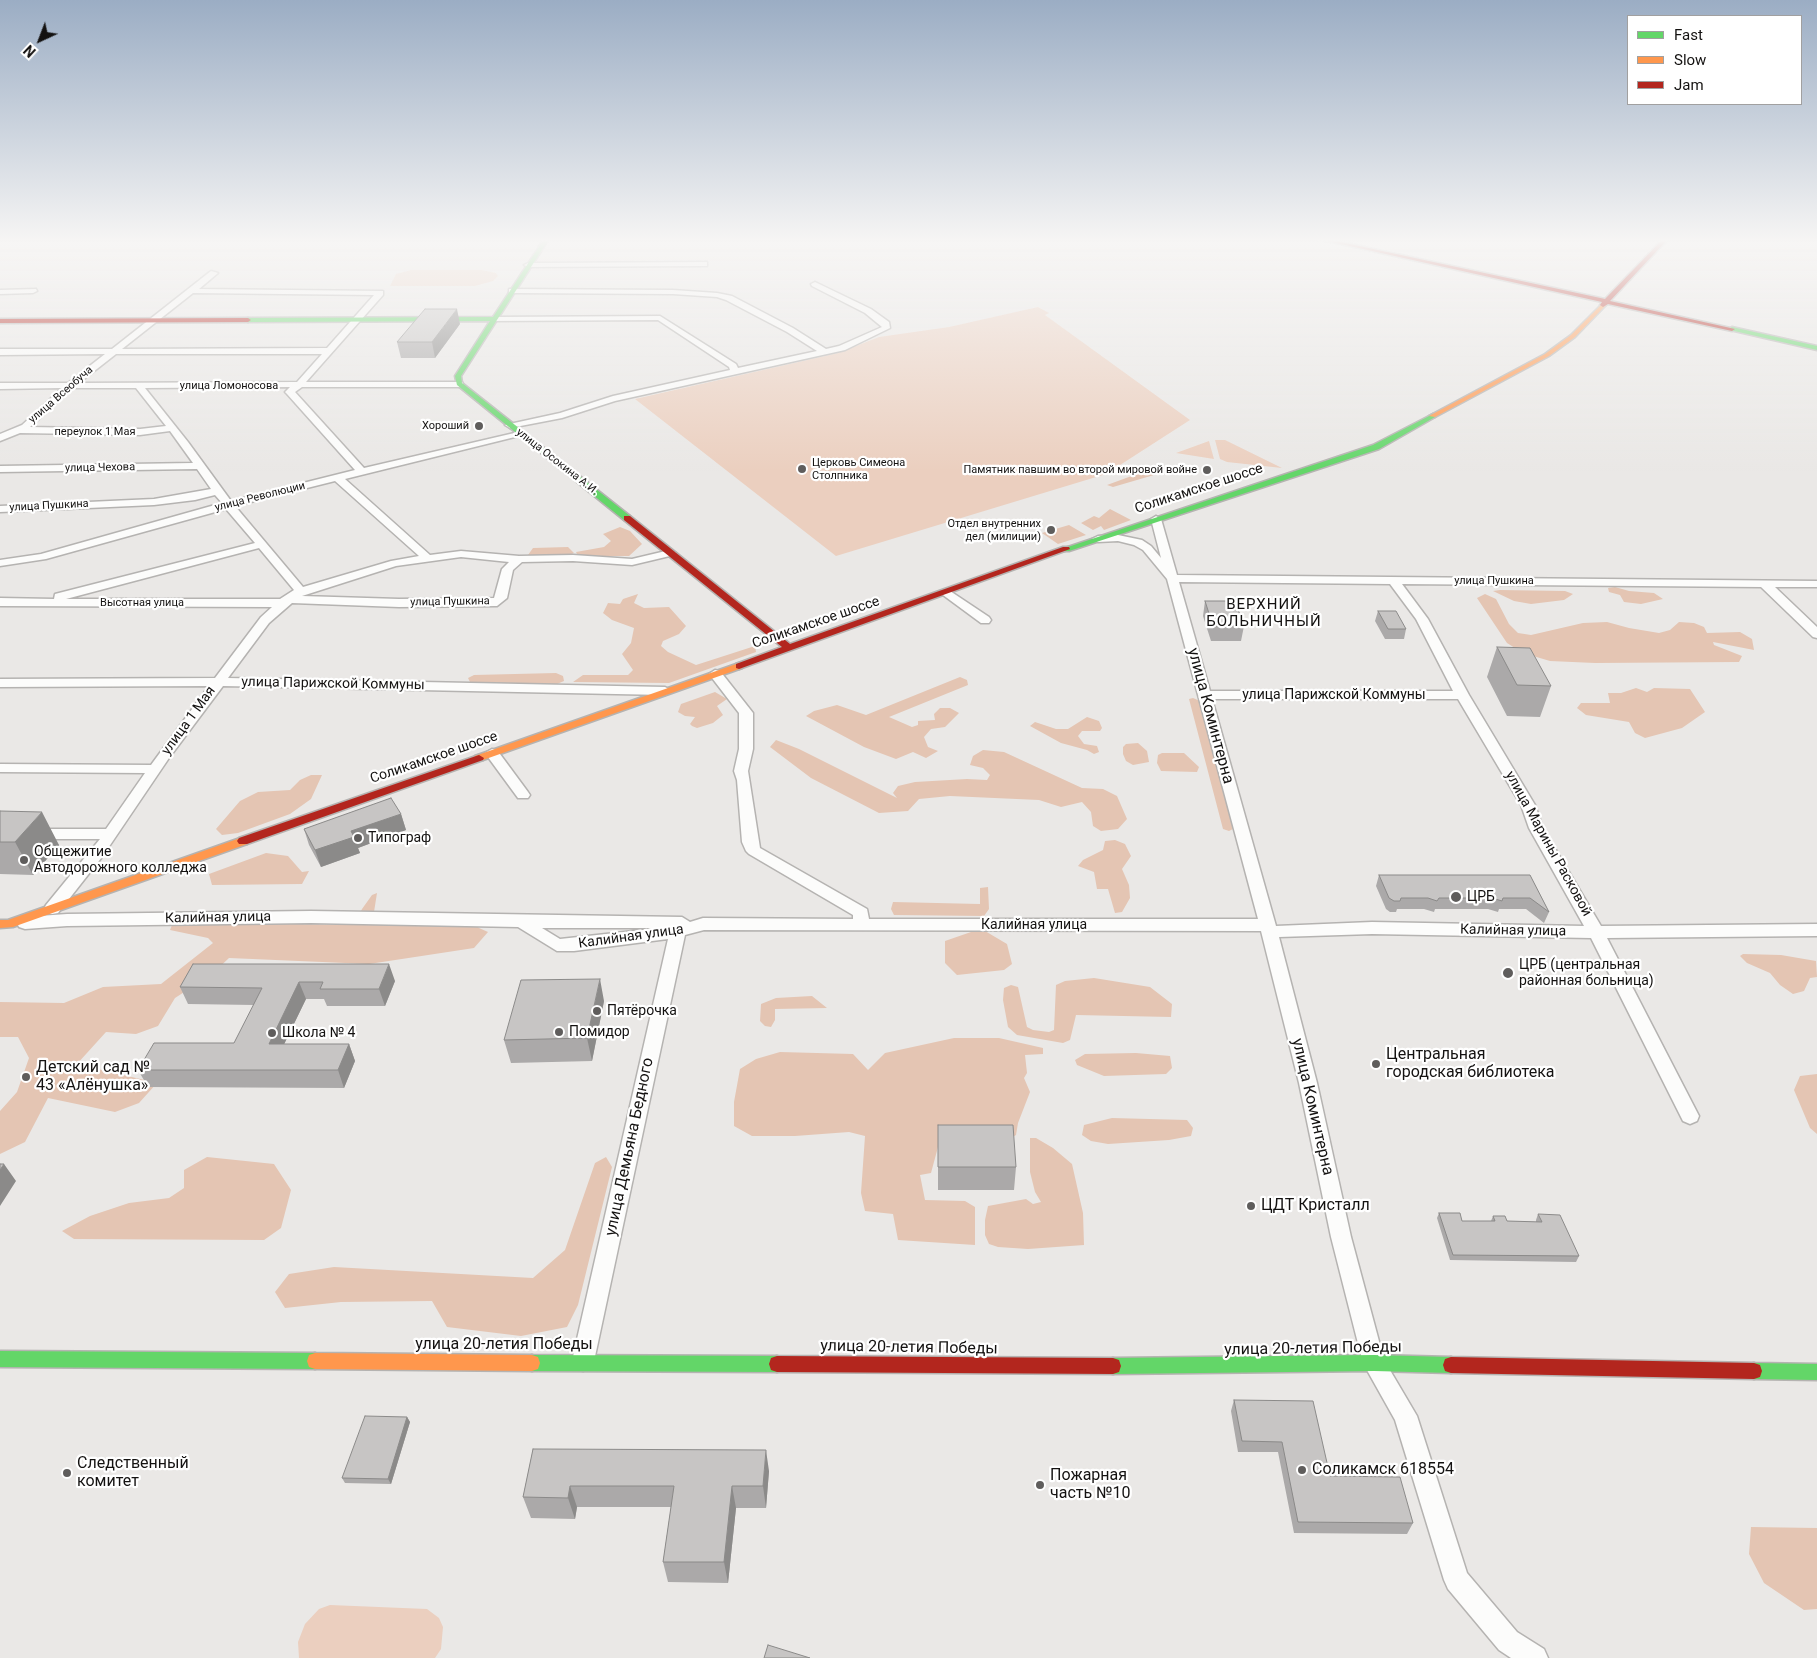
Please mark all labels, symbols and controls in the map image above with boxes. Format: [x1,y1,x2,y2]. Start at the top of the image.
north arrow [15,15,65,65]
legend [1627,15,1802,105]
text: Fast [1674,26,1703,44]
text: N [21,42,39,60]
text: Slow [1674,51,1706,69]
text: Jam [1674,76,1704,94]
street label: улица Всеобуча [26,363,96,427]
street label: улица Ломоносова [180,379,278,393]
place label: Хороший [422,419,469,433]
marker: Хороший [473,420,485,432]
street label: переулок 1 Мая [55,425,135,439]
street label: улица Осокина А.И. [513,426,601,498]
place label: Церковь Симеона Столпника [812,456,905,482]
street label: Соликамское шоссе [1133,460,1265,518]
street label: улица Чехова [65,461,135,475]
marker: Церковь Симеона Столпника [796,463,808,475]
place label: Памятник павшим во второй мировой войне [963,463,1197,477]
marker: Памятник павшим во второй мировой войне [1201,464,1213,476]
street label: улица Революции [213,479,307,515]
street label: улица Пушкина [9,497,89,515]
place label: Отдел внутренних дел (милиции) [947,517,1041,543]
marker: Отдел внутренних дел (милиции) [1045,524,1057,536]
street label: улица Пушкина [1454,574,1534,588]
street label: Соликамское шоссе [750,593,882,653]
street label: улица Пушкина [410,595,490,609]
street label: Высотная улица [100,596,184,610]
district label: ВЕРХНИЙ БОЛЬНИЧНЫЙ [1205,596,1323,631]
street label: улица Коминтерна [1183,646,1237,786]
street label: улица Парижской Коммуны [241,674,425,694]
street label: улица 1 Мая [158,683,220,759]
street label: улица Парижской Коммуны [1242,687,1426,703]
street label: Соликамское шоссе [368,728,500,788]
street label: улица Марины Расковой [1501,769,1595,919]
place label: Типограф [368,830,431,846]
marker: Типограф [352,832,364,844]
place label: Общежитие Автодорожного колледжа [34,844,207,876]
marker: Общежитие Автодорожного колледжа [18,854,30,866]
place label: ЦРБ [1467,889,1495,905]
marker: ЦРБ [1449,890,1463,904]
street label: Калийная улица [165,909,271,927]
street label: Калийная улица [981,917,1087,933]
street label: Калийная улица [577,921,685,953]
street label: Калийная улица [1460,922,1566,940]
place label: ЦРБ (центральная районная больница) [1519,957,1654,990]
marker: ЦРБ (центральная районная больница) [1501,966,1515,980]
place label: Пятёрочка [607,1003,677,1019]
marker: Пятёрочка [591,1005,603,1017]
place label: Помидор [569,1024,630,1040]
place label: Школа № 4 [282,1025,355,1041]
marker: Помидор [553,1026,565,1038]
marker: Школа № 4 [266,1027,278,1039]
street label: улица Коминтерна [1287,1037,1337,1177]
place label: Центральная городская библиотека [1386,1045,1555,1083]
street label: улица Демьяна Бедного [602,1056,658,1238]
place label: Детский сад № 43 «Алёнушка» [36,1058,150,1096]
marker: Центральная городская библиотека [1370,1058,1382,1070]
marker: Детский сад № 43 «Алёнушка» [20,1071,32,1083]
place label: ЦДТ Кристалл [1261,1196,1370,1216]
marker: ЦДТ Кристалл [1245,1200,1257,1212]
street label: улица 20-летия Победы [415,1335,593,1355]
street label: улица 20-летия Победы [820,1337,998,1359]
street label: улица 20-летия Победы [1224,1338,1402,1360]
place label: Следственный комитет [77,1454,189,1492]
place label: Соликамск 618554 [1312,1460,1454,1480]
marker: Соликамск 618554 [1296,1464,1308,1476]
place label: Пожарная часть №10 [1050,1466,1131,1504]
marker: Следственный комитет [61,1467,73,1479]
marker: Пожарная часть №10 [1034,1479,1046,1491]

